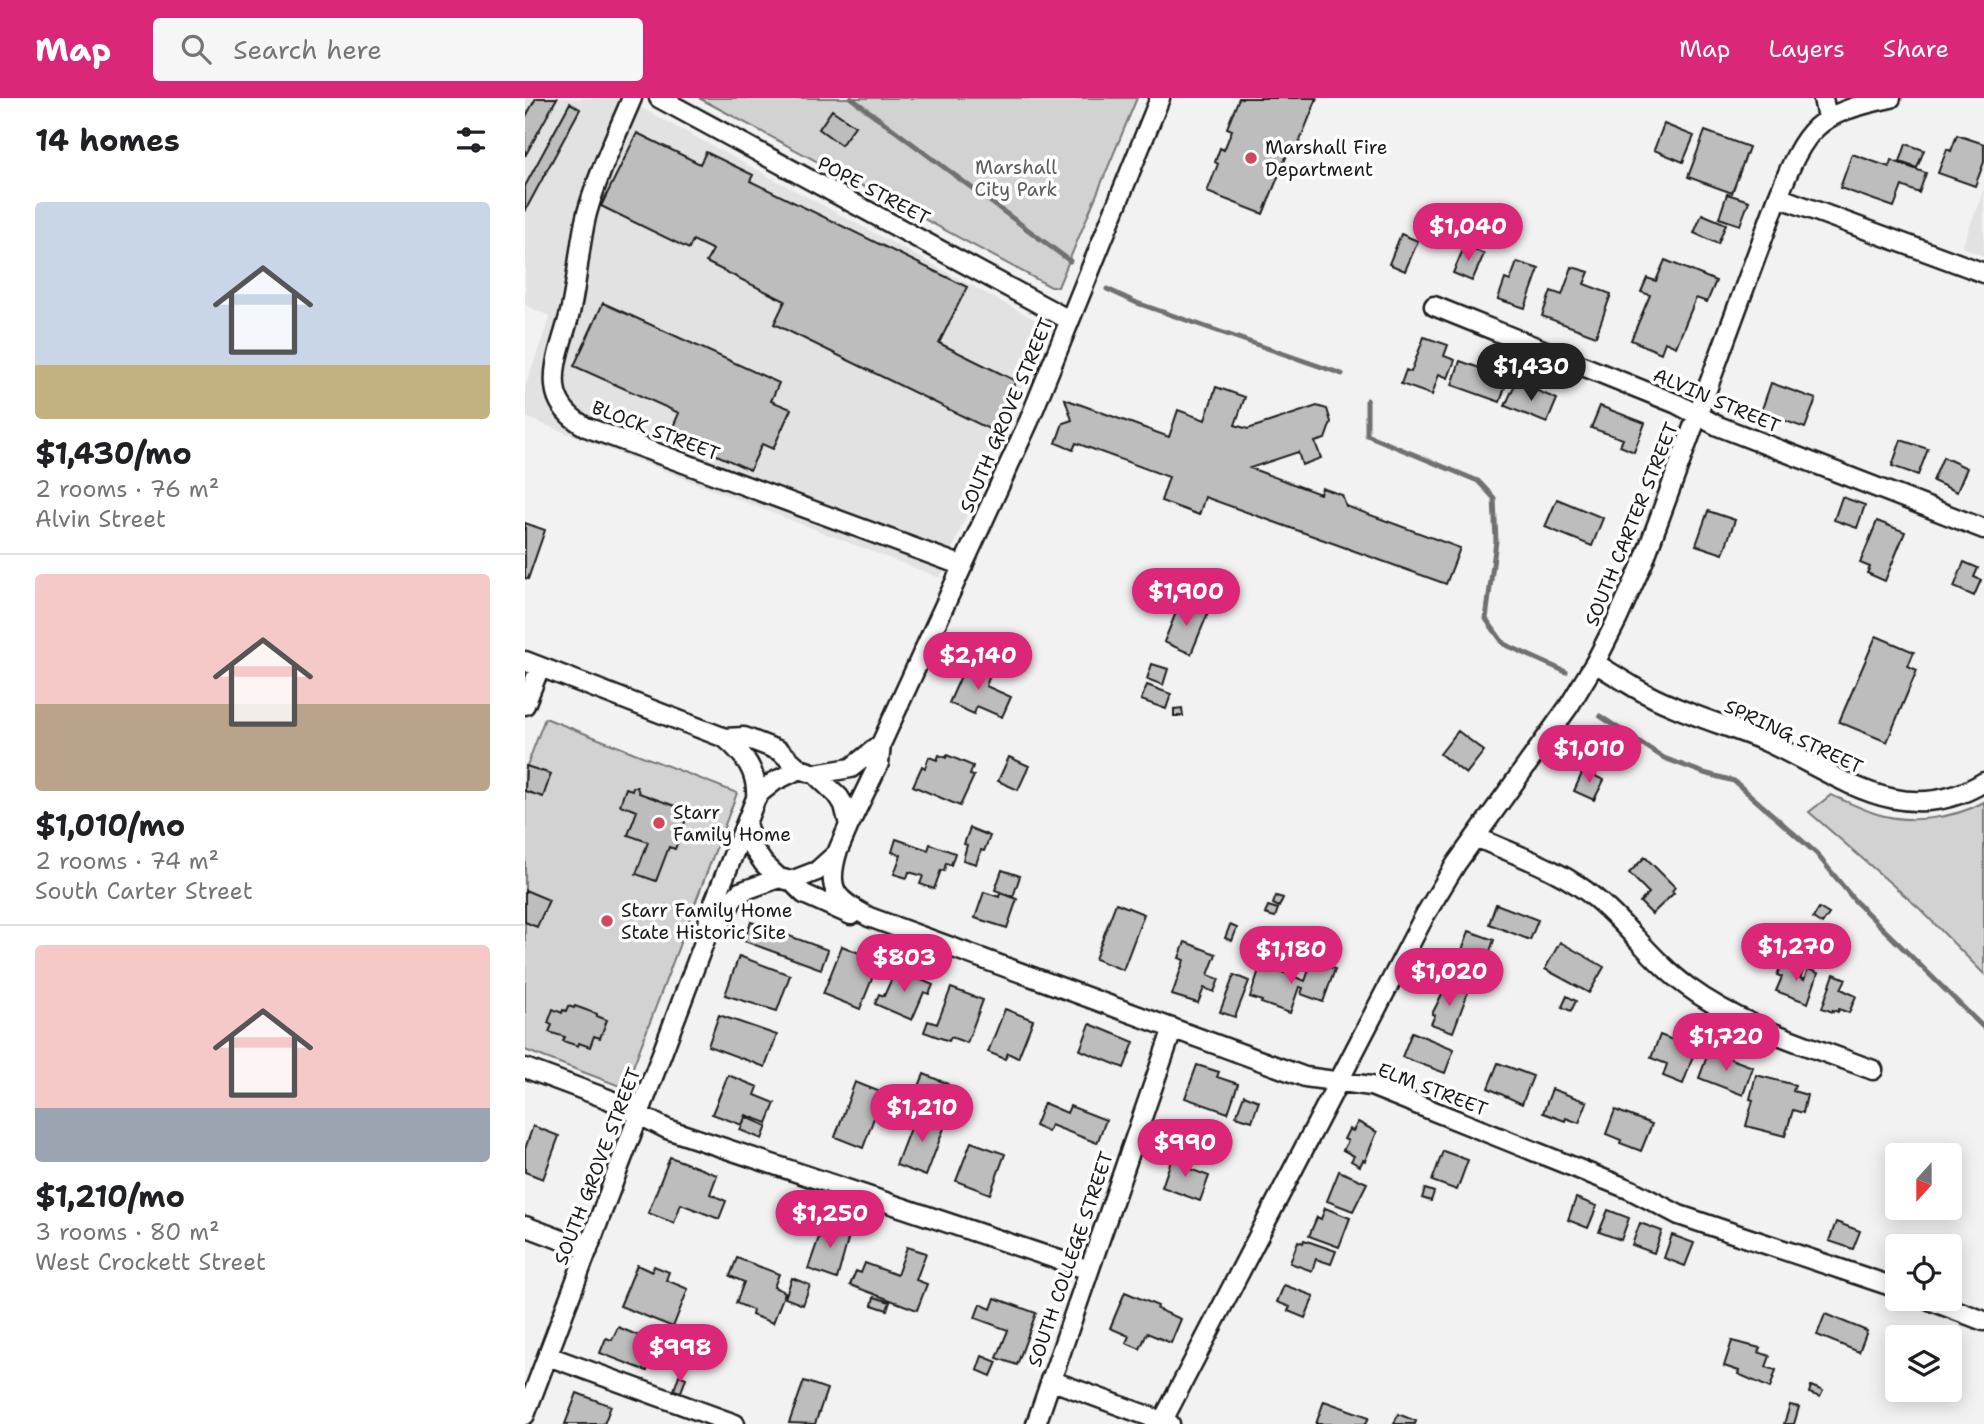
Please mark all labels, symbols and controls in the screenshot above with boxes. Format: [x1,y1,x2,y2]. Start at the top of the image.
search box [153,18,643,81]
text: Map [35,27,111,72]
icon: search [177,30,215,68]
text: Search here [233,32,382,67]
text: Map [1679,33,1730,65]
text: Layers [1768,33,1845,65]
text: Share [1883,33,1949,65]
text: 14 homes [35,120,180,161]
icon: filters [452,121,490,159]
place label: Marshall Fire Department [1265,135,1387,182]
street label: POPE STREET [813,150,934,231]
marker: Marshall Fire Department [1243,150,1259,166]
park label: Marshall City Park [975,155,1058,202]
pin: $1,040 [1411,204,1525,263]
text: $1,040 [1429,211,1507,241]
icon: home [200,247,326,373]
street label: SOUTH GROVE STREET [954,314,1059,516]
pin: $1,430 [1474,344,1588,403]
text: $1,430 [1493,351,1569,381]
street label: ALVIN STREET [1649,362,1785,439]
street label: BLOCK STREET [588,395,723,466]
street label: SOUTH CARTER STREET [1579,418,1684,630]
text: $1,430/mo [35,433,192,474]
text: 2 rooms · 76 m² [35,474,219,504]
text: Alvin Street [35,504,166,534]
pin: $1,900 [1129,568,1243,628]
text: $1,900 [1148,576,1224,606]
icon: home [200,619,326,745]
pin: $2,140 [921,632,1035,692]
text: $2,140 [939,640,1017,670]
street label: SPRING STREET [1721,693,1867,780]
pin: $1,010 [1532,726,1646,785]
text: $1,010 [1553,733,1625,763]
place label: Starr Family Home [673,800,791,847]
text: $1,010/mo [35,805,185,846]
marker: Starr Family Home [651,815,667,831]
text: 2 rooms · 74 m² [35,846,219,876]
text: South Carter Street [35,876,253,906]
place label: Starr Family Home State Historic Site [621,898,793,945]
marker: Starr Family Home State Historic Site [599,913,615,929]
pin: $1,270 [1739,924,1853,983]
pin: $1,180 [1234,926,1348,986]
text: $1,270 [1757,931,1835,961]
pin: $803 [863,934,945,994]
text: $1,180 [1256,934,1326,964]
text: $803 [872,942,936,972]
pin: $1,020 [1392,948,1506,1008]
text: $1,020 [1410,956,1488,986]
icon: home [200,990,326,1116]
pin: $1,720 [1669,1014,1783,1073]
text: $1,720 [1689,1021,1763,1051]
street label: ELM STREET [1374,1057,1492,1122]
street label: SOUTH GROVE STREET [548,1064,647,1268]
pin: $1,210 [865,1084,979,1144]
text: $1,210 [886,1092,958,1122]
pin: $990 [1144,1119,1226,1179]
text: $990 [1154,1127,1216,1157]
north arrow [1885,1143,1962,1220]
map controls [1885,1143,1962,1402]
street label: SOUTH COLLEGE STREET [1022,1148,1119,1370]
text: $1,210/mo [35,1176,185,1217]
pin: $1,250 [773,1190,887,1250]
text: $1,250 [792,1198,868,1228]
text: 3 rooms · 80 m² [35,1217,220,1247]
button: locate [1885,1234,1962,1311]
text: West Crockett Street [35,1247,266,1277]
pin: $998 [639,1324,721,1384]
button: layers [1885,1325,1962,1402]
text: $998 [648,1332,712,1362]

